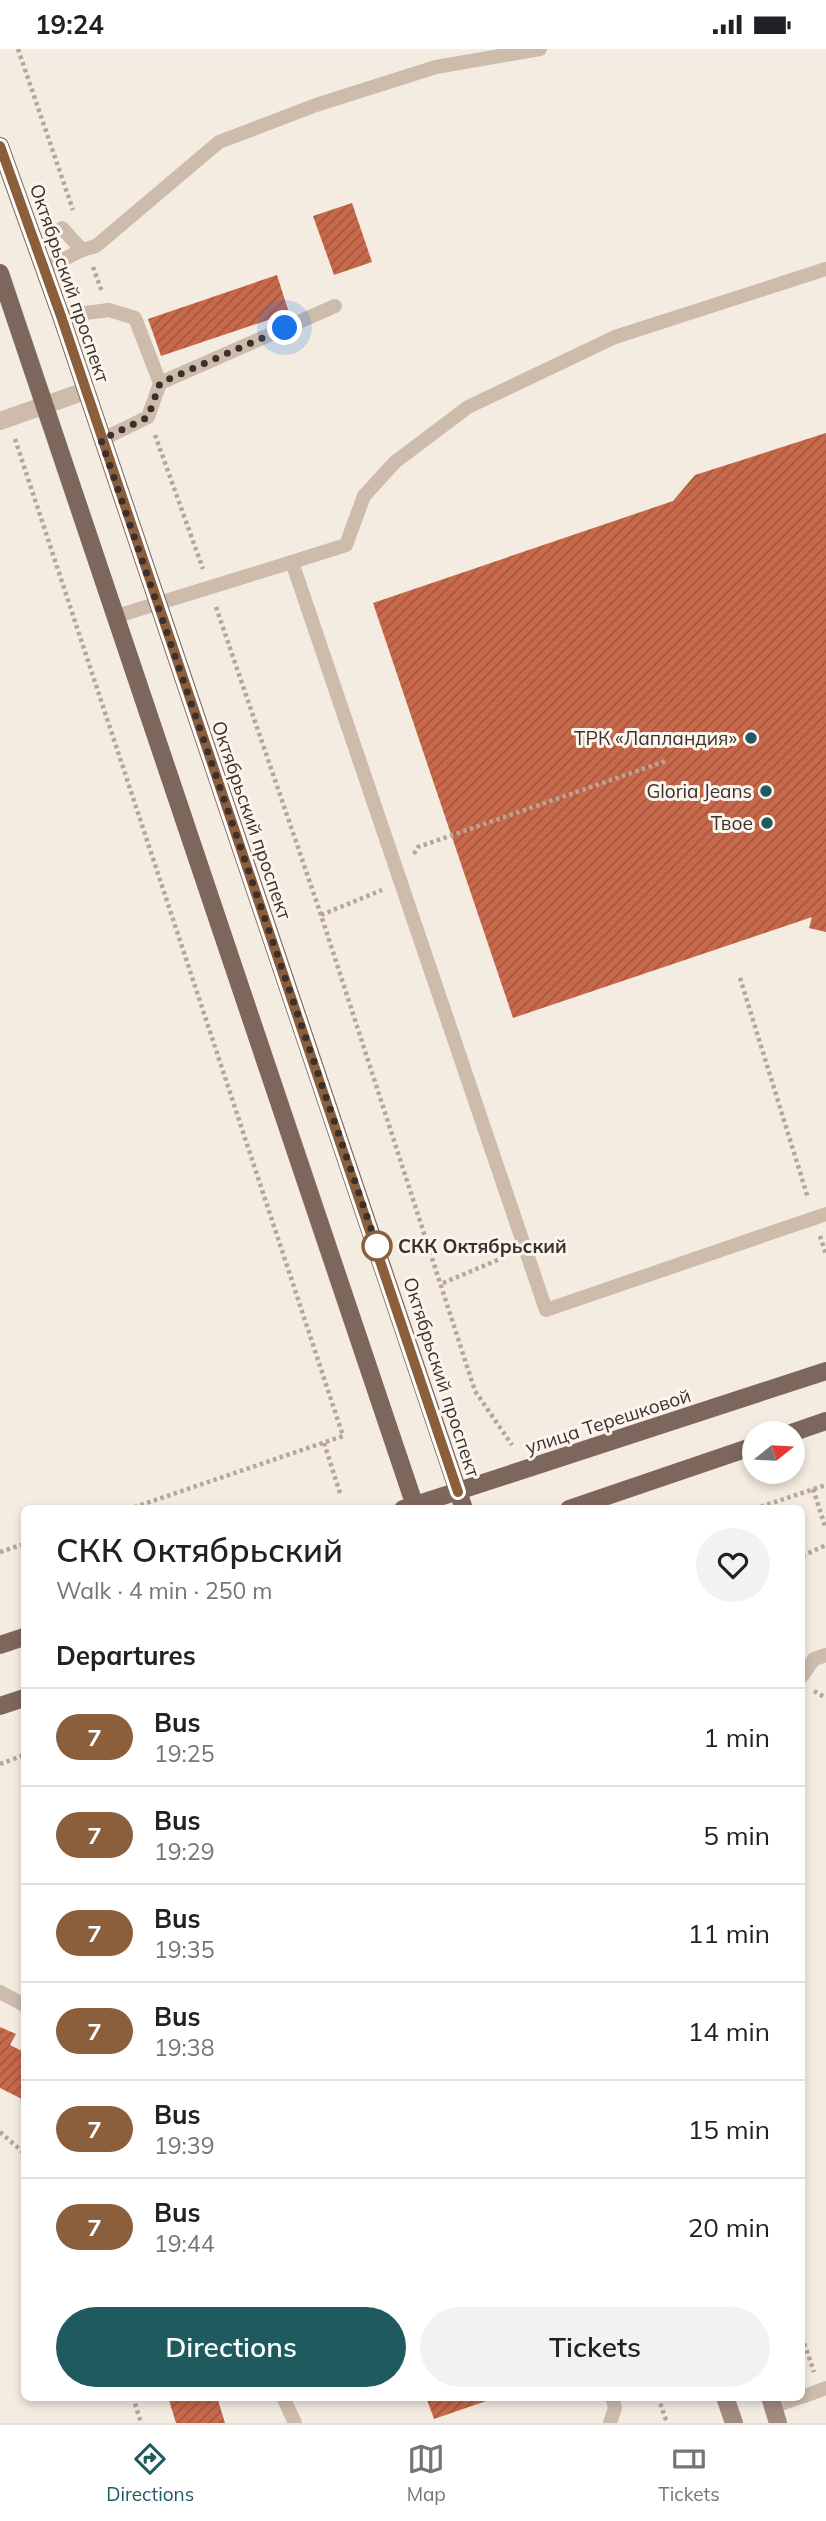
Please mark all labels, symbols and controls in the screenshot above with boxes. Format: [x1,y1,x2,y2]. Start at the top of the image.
text: 19:24 [35,8,104,41]
street label: Октябрьский проспект [25,180,115,386]
your location [267,310,302,345]
street label: Октябрьский проспект [207,717,297,923]
place label: ТРК «Лапландия» [574,726,737,750]
marker: ТРК «Лапландия» [743,730,759,746]
place label: Gloria Jeans [646,779,752,803]
marker: Gloria Jeans [758,783,774,799]
place label: Твое [711,811,753,835]
marker: Твое [759,815,775,831]
marker: СКК Октябрьский [362,1231,392,1261]
place label: СКК Октябрьский [398,1234,567,1258]
street label: Октябрьский проспект [398,1274,486,1480]
street label: улица Терешковой [522,1383,694,1459]
north arrow [742,1421,805,1484]
map controls [742,1421,805,1484]
button: heart [696,1528,770,1602]
text: СКК Октябрьский [56,1529,343,1570]
text: Walk · 4 min · 250 m [56,1576,273,1605]
text: Departures [56,1639,196,1672]
text: Bus [154,1706,200,1739]
text: 1 min [703,1721,770,1754]
text: 7 [87,1722,102,1752]
text: 19:25 [154,1739,214,1768]
text: Bus [154,1804,200,1837]
text: 5 min [703,1819,770,1852]
text: 7 [87,1820,102,1850]
text: 19:29 [154,1837,214,1866]
text: Bus [154,1902,200,1935]
text: 11 min [688,1917,770,1950]
text: 7 [87,1918,102,1948]
text: 19:35 [154,1935,214,1964]
text: Bus [154,2000,200,2033]
text: 14 min [688,2015,770,2048]
text: 7 [87,2016,102,2046]
text: 19:38 [154,2033,214,2062]
text: Bus [154,2098,200,2131]
text: 15 min [688,2113,770,2146]
text: 7 [87,2114,102,2144]
text: 19:39 [154,2131,214,2160]
text: Bus [154,2196,200,2229]
text: 20 min [688,2211,770,2244]
text: 7 [87,2212,102,2242]
text: 19:44 [154,2229,214,2258]
button: Directions [56,2307,406,2387]
button: Tickets [420,2307,770,2387]
tab: Directions [106,2440,194,2506]
tab: Map [407,2440,446,2506]
tab: Tickets [658,2440,720,2506]

